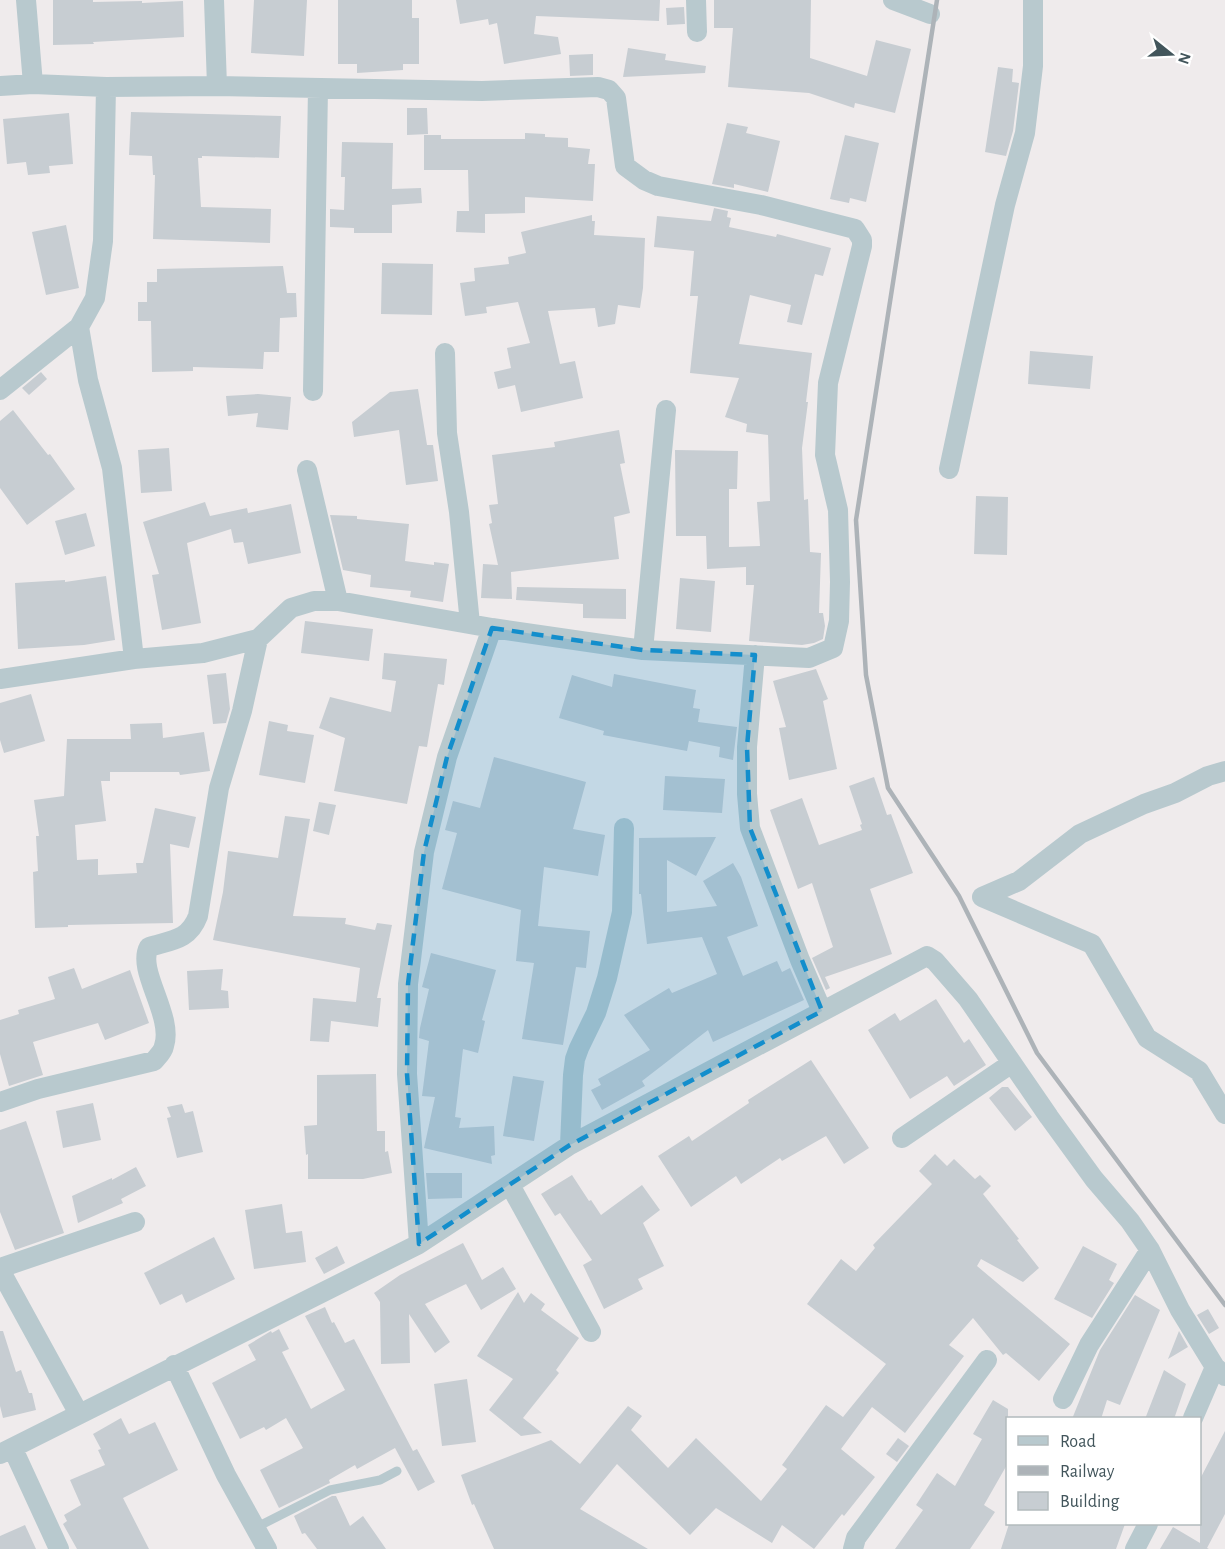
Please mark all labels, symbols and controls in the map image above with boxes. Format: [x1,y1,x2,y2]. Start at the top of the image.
north arrow [1141,24,1201,84]
text: N [1175,51,1194,66]
legend [1006,1417,1201,1525]
text: Road [1060,1433,1096,1451]
text: Railway [1060,1463,1115,1481]
text: Building [1060,1493,1120,1511]

